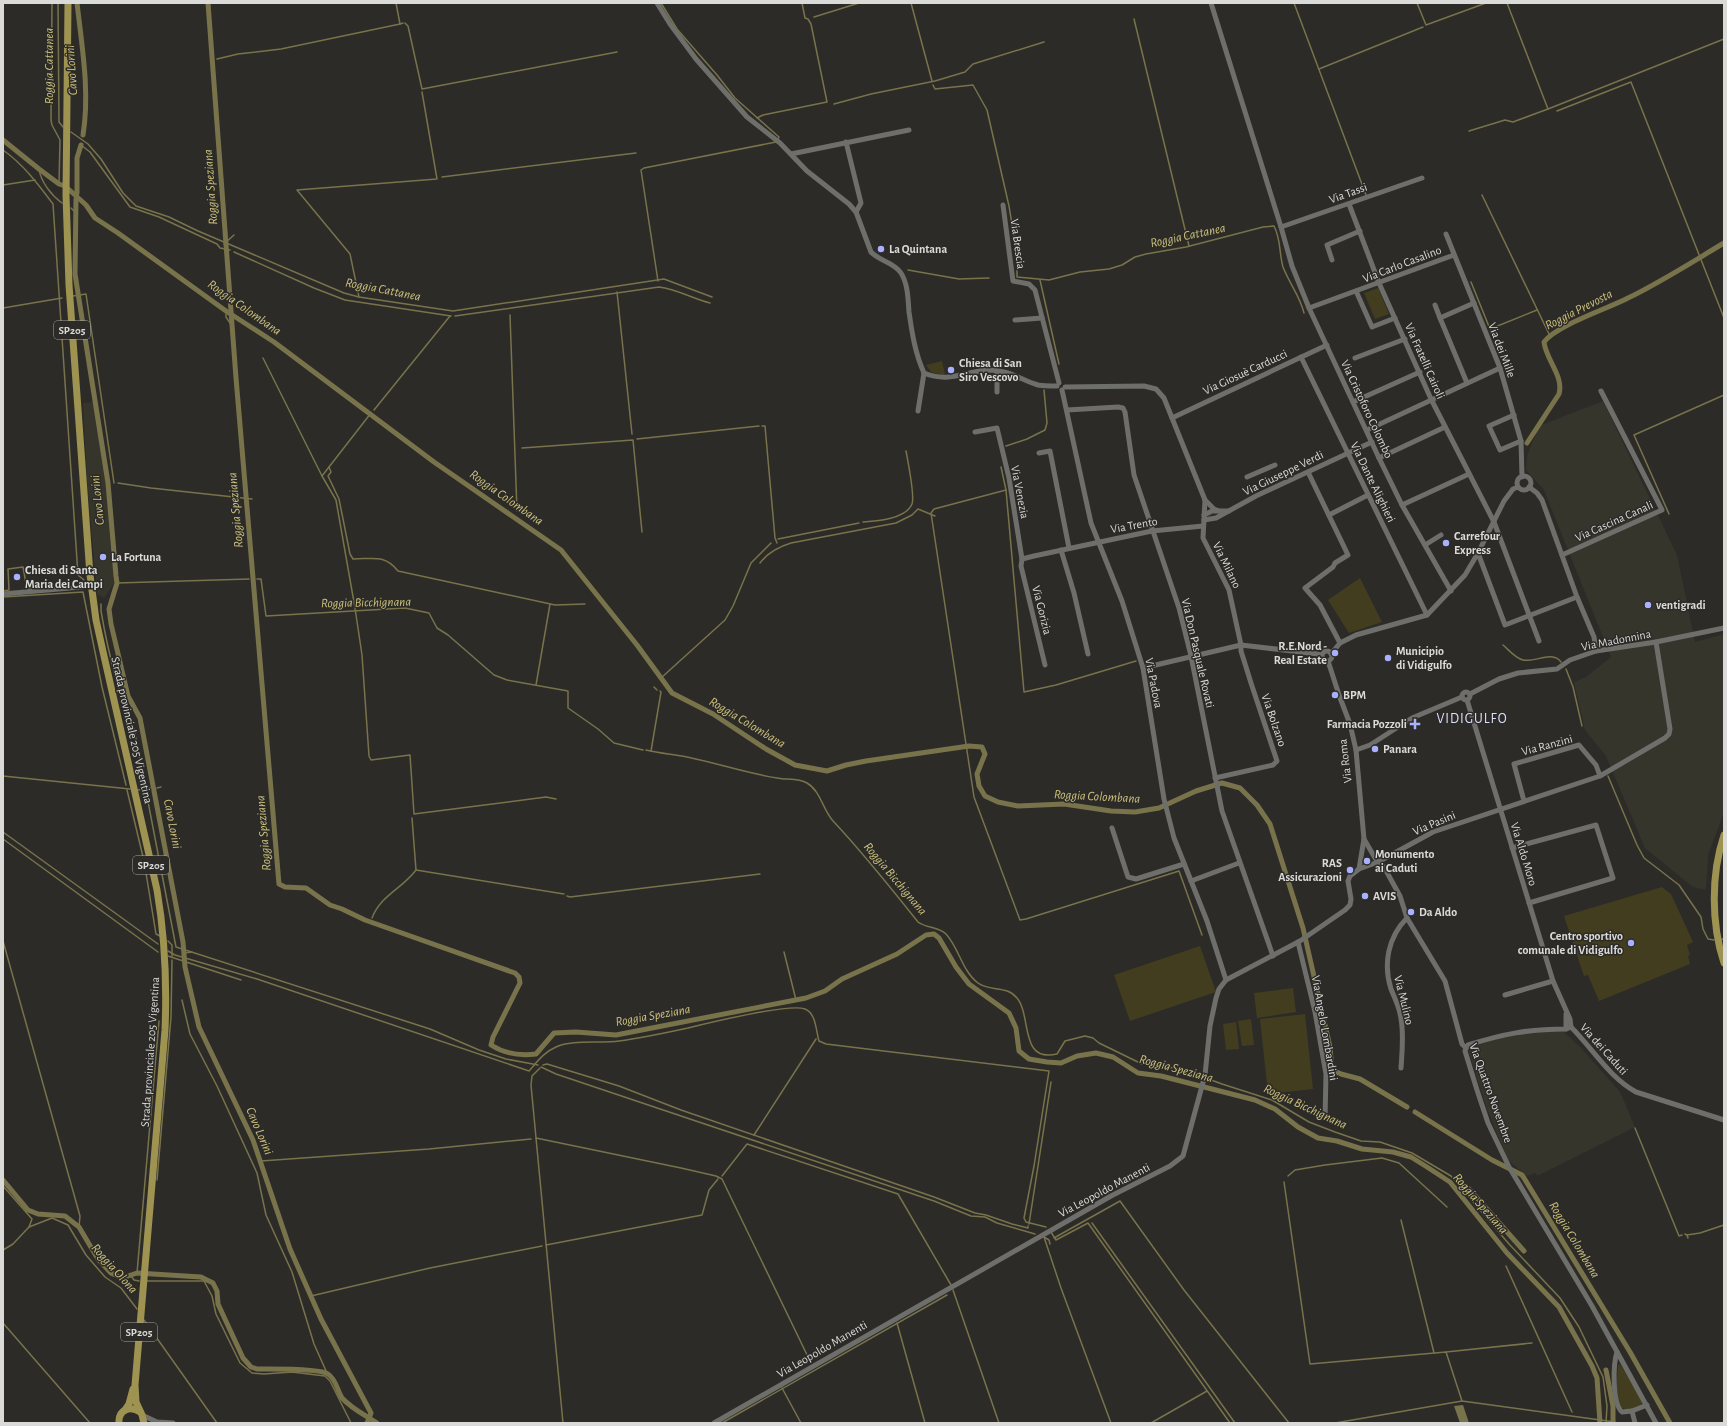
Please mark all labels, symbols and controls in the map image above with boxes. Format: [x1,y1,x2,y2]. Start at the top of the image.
water label: Roggia Cattanea [43,27,56,104]
water label: Cavo Lorini [64,44,80,96]
water label: Roggia Speziana [202,148,220,225]
street label: Via Tassi [1327,181,1369,205]
street label: Via Brescia [1009,218,1028,270]
water label: Roggia Cattanea [1149,222,1227,250]
place label: La Quintana [889,243,947,256]
street label: Via Carlo Casalino [1361,243,1443,285]
marker: La Quintana [876,244,886,254]
water label: Roggia Cattanea [344,276,422,304]
water label: Roggia Colombana [205,278,283,338]
water label: Roggia Prevosta [1543,287,1615,332]
road number: SP205 [54,321,90,339]
street label: Via Fratelli Cairoli [1403,321,1447,401]
street label: Via dei Mille [1486,321,1518,379]
street label: Via Giosuè Carducci [1201,347,1289,397]
place label: Chiesa di San Siro Vescovo [959,357,1022,383]
street label: Via Cristoforo Colombo [1339,358,1395,460]
marker: Chiesa di San Siro Vescovo [946,365,956,375]
street label: Via Dante Alighieri [1348,440,1398,524]
street label: Via Giuseppe Verdi [1241,448,1325,498]
street label: Via Venezia [1009,464,1031,520]
water label: Roggia Colombana [467,468,545,528]
water label: Roggia Speziana [226,471,246,548]
water label: Cavo Lorini [89,474,107,526]
street label: Via Cascina Canali [1573,498,1655,544]
street label: Via Trento [1110,515,1159,535]
place label: Carrefour Express [1454,530,1501,556]
marker: Carrefour Express [1441,538,1451,548]
street label: Via Milano [1211,540,1243,590]
place label: La Fortuna [111,551,162,563]
marker: La Fortuna [98,552,108,562]
place label: Chiesa di Santa Maria dei Campi [25,564,103,590]
marker: Chiesa di Santa Maria dei Campi [12,572,22,582]
street label: Via Gorizia [1030,584,1054,636]
water label: Roggia Bicchignana [321,596,411,610]
street label: Via Don Pasquale Rovati [1180,597,1216,709]
place label: ventigradi [1656,599,1706,611]
marker: ventigradi [1643,600,1653,610]
street label: Via Madonnina [1580,627,1652,653]
place label: R.E.Nord - Real Estate [1274,640,1327,666]
place label: Municipio di Vidigulfo [1396,645,1452,671]
marker: R.E.Nord - Real Estate [1330,648,1340,658]
marker: Municipio di Vidigulfo [1383,653,1393,663]
street label: Strada provinciale 205 Vigentina [109,655,155,805]
street label: Via Padova [1143,657,1165,710]
place label: BPM [1343,689,1366,701]
marker: BPM [1330,690,1340,700]
street label: Via Bolzano [1259,692,1289,748]
water label: Roggia Colombana [707,695,788,751]
district label: VIDIGULFO [1436,712,1508,726]
place label: Farmacia Pozzoli [1327,718,1407,730]
marker: Farmacia Pozzoli [1410,719,1420,729]
street label: Via Ranzini [1520,732,1574,758]
street label: Via Roma [1336,738,1354,784]
place label: Panara [1383,743,1417,755]
marker: Panara [1370,744,1380,754]
water label: Roggia Colombana [1054,788,1141,806]
water label: Roggia Speziana [254,794,274,871]
water label: Cavo Lorini [161,798,183,850]
street label: Via Pasini [1411,809,1457,837]
street label: Via Aldo Moro [1509,821,1539,887]
water label: Roggia Bicchignana [861,840,929,918]
place label: Monumento ai Caduti [1375,848,1434,874]
road number: SP205 [133,856,169,874]
marker: Monumento ai Caduti [1362,856,1372,866]
place label: RAS Assicurazioni [1278,857,1342,883]
marker: RAS Assicurazioni [1345,865,1355,875]
place label: AVIS [1373,890,1396,902]
marker: AVIS [1360,891,1370,901]
place label: Da Aldo [1419,906,1457,918]
marker: Da Aldo [1406,907,1416,917]
place label: Centro sportivo comunale di Vidigulfo [1518,930,1623,956]
marker: Centro sportivo comunale di Vidigulfo [1626,938,1636,948]
street label: Via Mulino [1392,974,1416,1026]
street label: Via Angelo Lombardini [1310,975,1340,1081]
street label: Strada provinciale 205 Vigentina [139,976,161,1127]
water label: Roggia Speziana [615,1003,692,1029]
street label: Via dei Caduti [1578,1021,1630,1077]
street label: Via Quattro Novembre [1466,1042,1515,1145]
water label: Roggia Speziana [1138,1053,1215,1085]
water label: Roggia Bicchignana [1261,1082,1349,1132]
water label: Cavo Lorini [243,1105,275,1157]
street label: Via Leopoldo Manenti [1056,1161,1152,1219]
water label: Roggia Speziana [1450,1171,1510,1237]
water label: Roggia Colombana [1546,1200,1602,1281]
water label: Roggia Olona [88,1242,140,1297]
street label: Via Leopoldo Manenti [775,1318,869,1380]
road number: SP205 [121,1323,157,1341]

